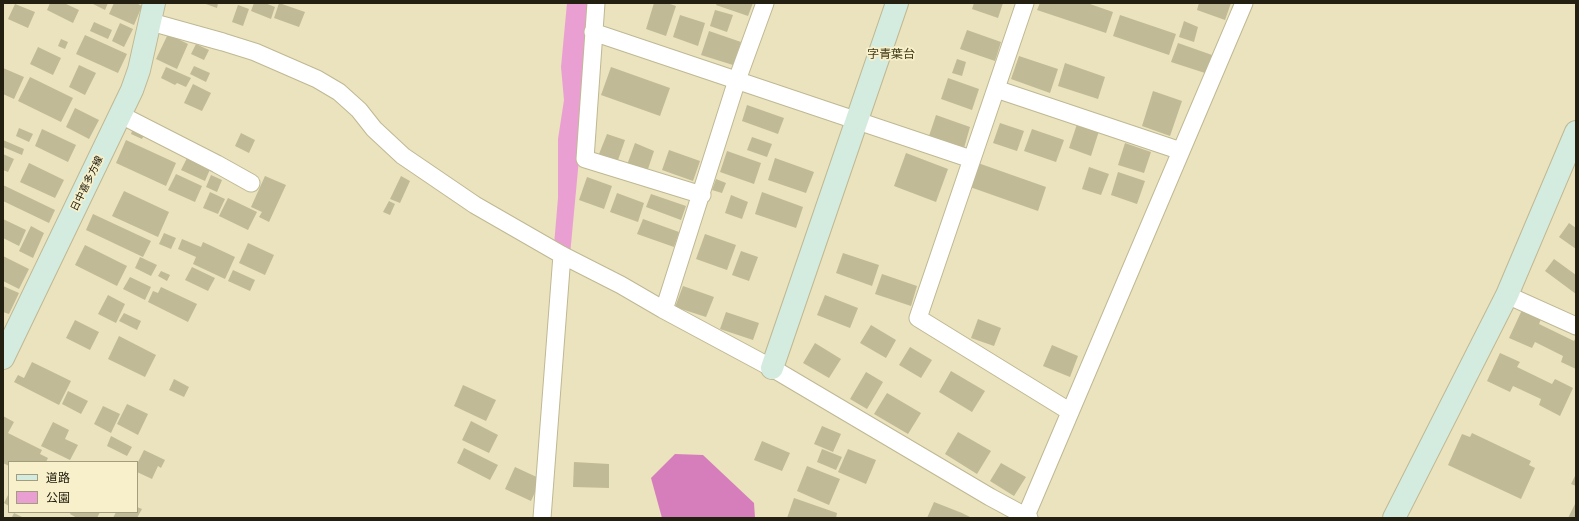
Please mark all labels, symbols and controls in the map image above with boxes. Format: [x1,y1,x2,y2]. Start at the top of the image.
district label: 字青葉台 [867,49,915,63]
street label: 日中喜多方線 [69,154,107,214]
legend [8,461,138,513]
text: 道路 [46,471,70,487]
text: 公園 [46,491,70,507]

